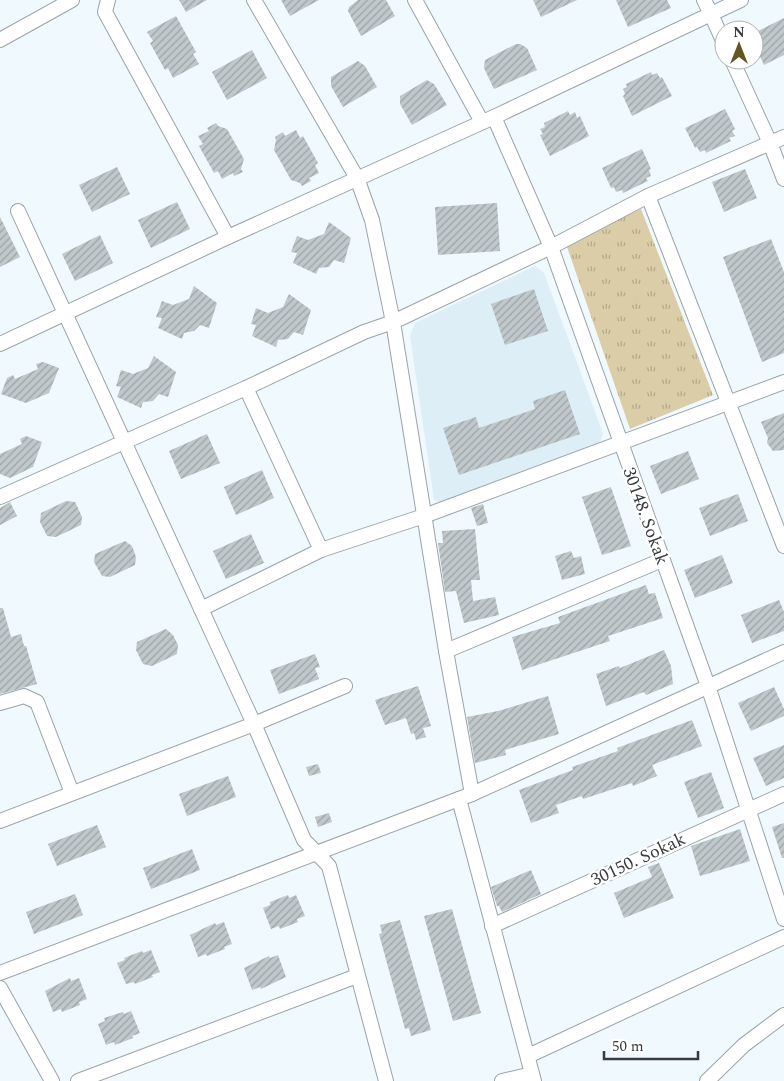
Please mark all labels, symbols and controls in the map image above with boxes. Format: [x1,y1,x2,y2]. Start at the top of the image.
north arrow [714,20,764,70]
text: N [733,22,745,43]
street label: 30148. Sokak [615,464,676,569]
street label: 30150. Sokak [586,826,690,893]
scale bar [604,1028,698,1060]
text: 50 m [612,1035,644,1058]

